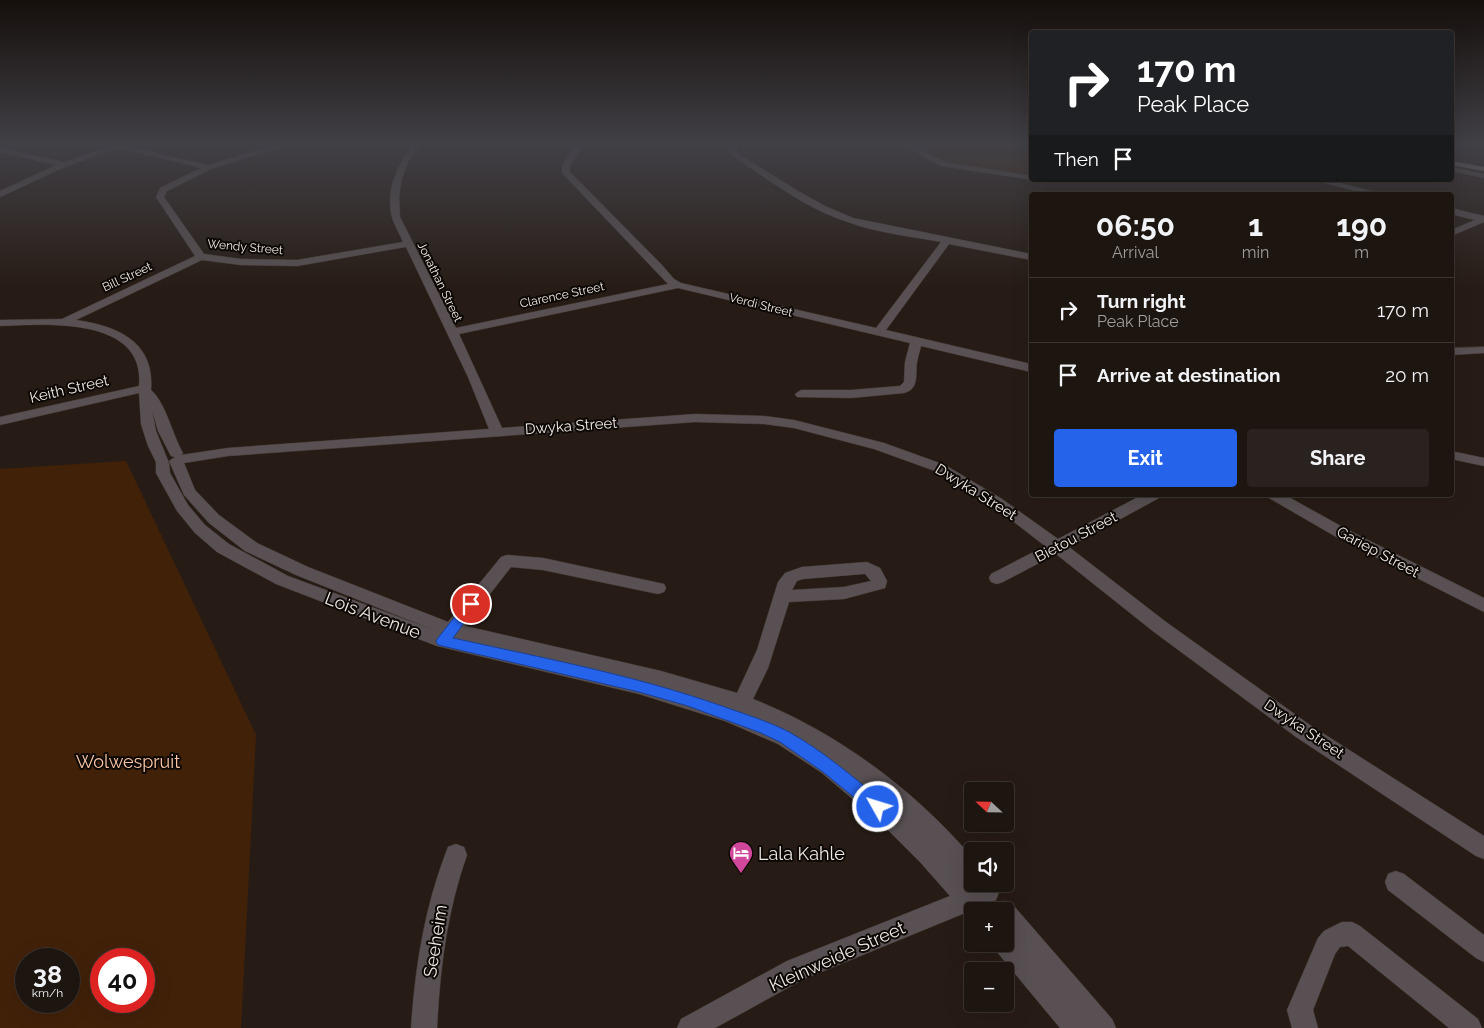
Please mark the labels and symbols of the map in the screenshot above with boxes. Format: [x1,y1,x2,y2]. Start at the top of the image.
street label: Wendy Street [207,237,283,257]
street label: Jonathan Street [415,240,465,324]
street label: Bill Street [100,259,154,295]
street label: Clarence Street [518,279,606,311]
street label: Verdi Street [728,290,794,320]
street label: Keith Street [28,371,110,407]
street label: Dwyka Street [524,414,618,438]
street label: Dwyka Street [932,460,1020,524]
street label: Bietou Street [1032,508,1120,566]
street label: Gariep Street [1334,523,1422,581]
pin [450,583,492,625]
street label: Lois Avenue [322,587,424,643]
street label: Dwyka Street [1261,696,1347,762]
park label: Wolwespruit [76,751,180,772]
position arrow [851,780,903,832]
north arrow [964,782,1014,832]
hotel icon: Lala Kahle [728,840,754,874]
place label: Lala Kahle [758,843,845,864]
street label: Seeheim [419,903,451,979]
street label: Kleinweide Street [766,917,908,995]
speed limit sign: 40 [90,948,155,1013]

